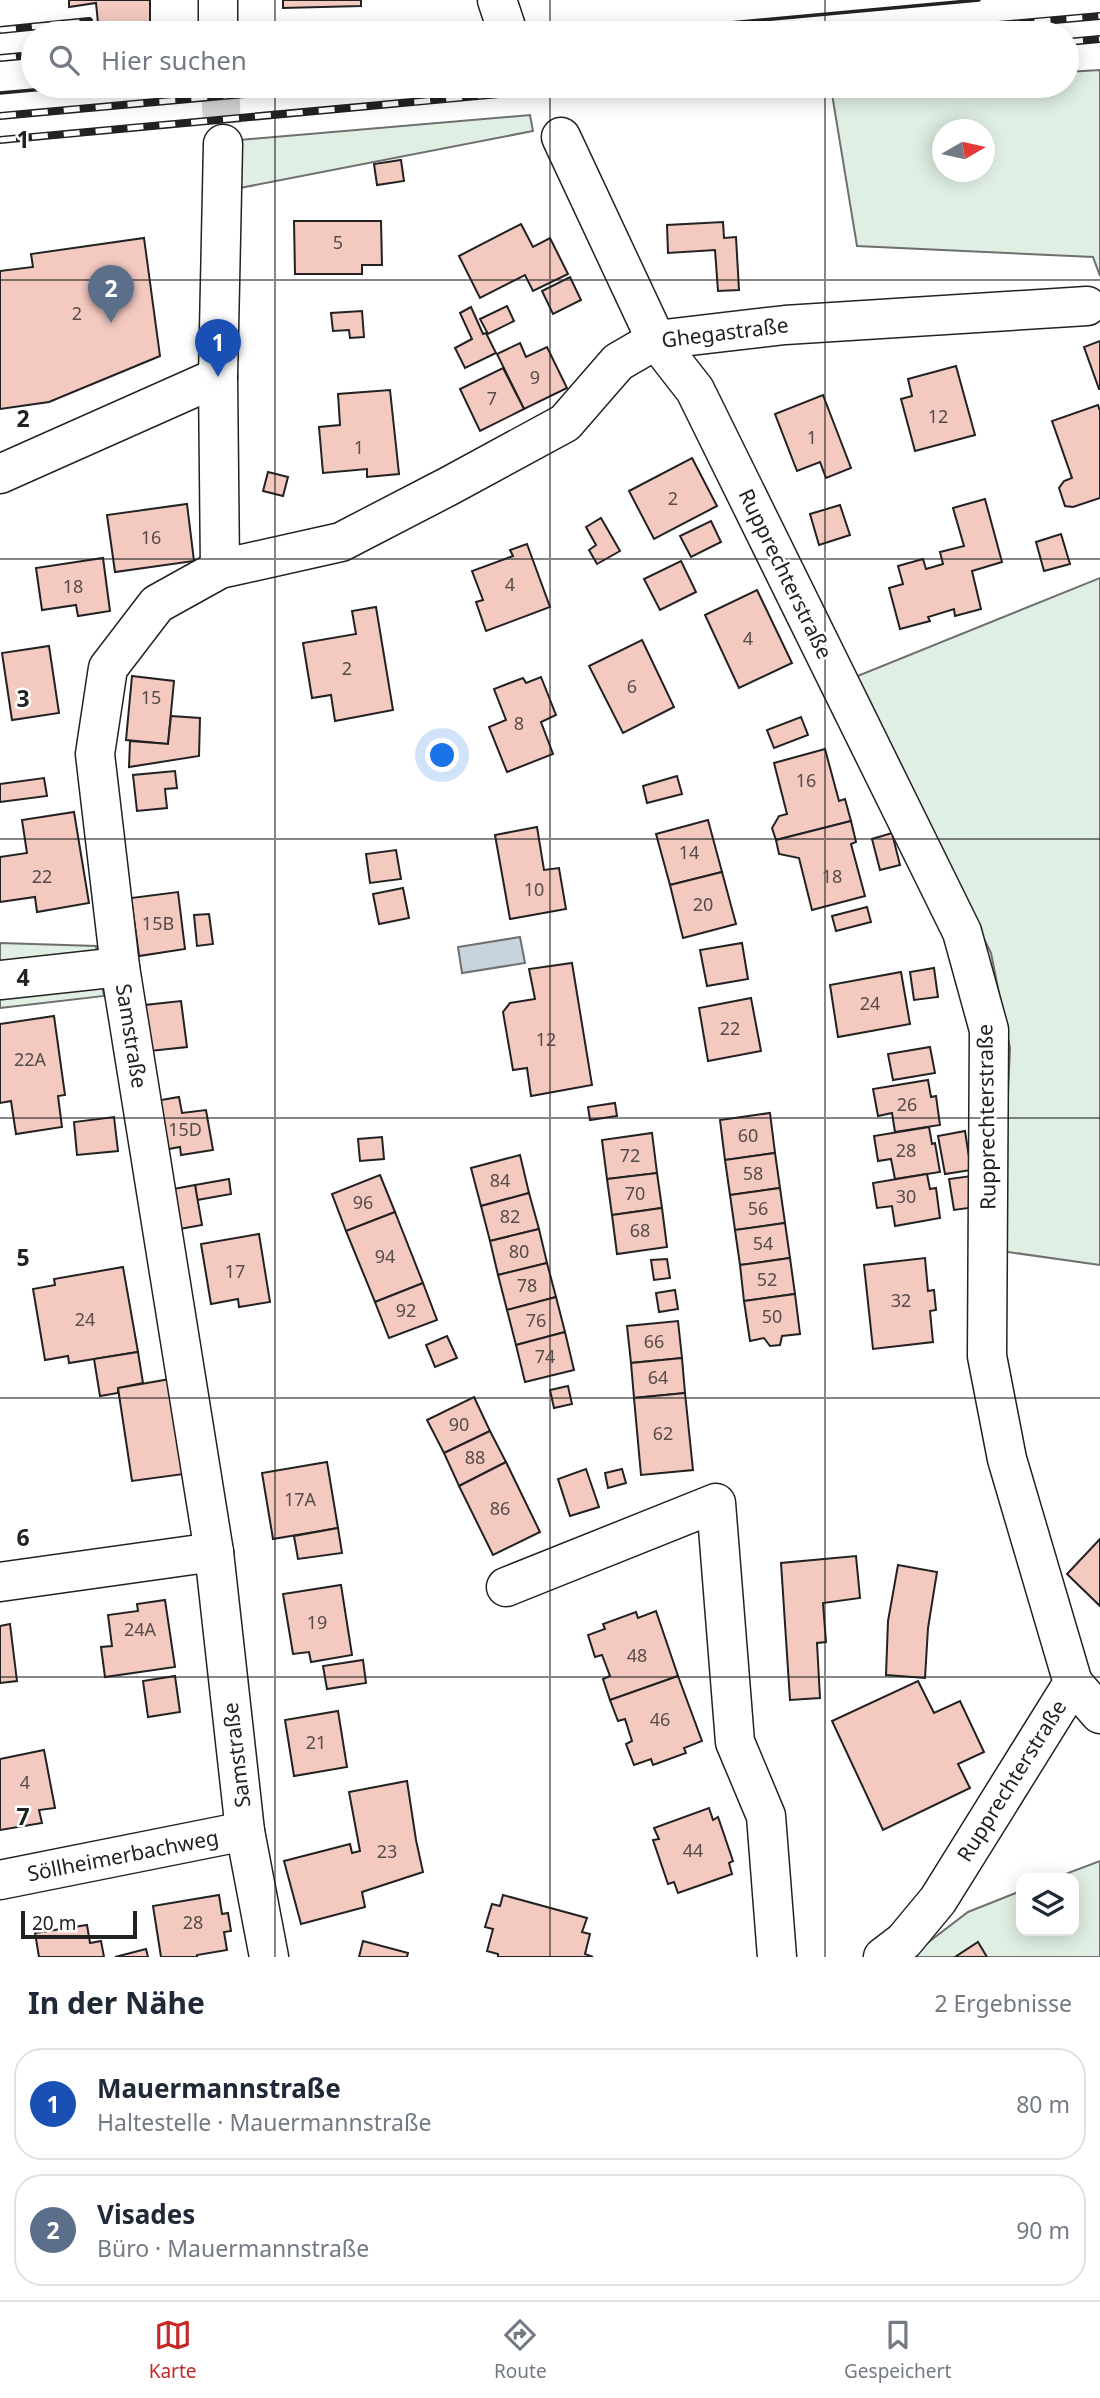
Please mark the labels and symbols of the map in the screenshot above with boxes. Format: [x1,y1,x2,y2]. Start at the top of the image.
north arrow [932,119,995,182]
text: 1 [16,123,30,155]
house number: 5 [333,230,343,254]
pin: 2 [88,265,134,323]
house number: 2 [72,301,82,325]
street label: Ghegastraße [660,310,790,354]
pin: 1 [195,319,241,377]
house number: 9 [530,365,540,389]
house number: 7 [487,386,497,410]
text: 2 [16,402,30,434]
house number: 12 [928,404,948,428]
house number: 1 [807,425,817,449]
house number: 1 [354,435,364,459]
street label: Rupprechterstraße [733,484,839,663]
house number: 2 [668,486,678,510]
house number: 16 [141,525,161,549]
house number: 4 [505,572,515,596]
house number: 18 [63,574,83,598]
house number: 4 [743,626,753,650]
house number: 2 [342,656,352,680]
house number: 6 [627,674,637,698]
text: 3 [16,682,30,714]
house number: 15 [141,685,161,709]
house number: 8 [514,711,524,735]
your location [425,738,459,772]
house number: 16 [796,768,816,792]
house number: 14 [679,840,699,864]
house number: 22 [32,864,52,888]
house number: 18 [822,864,842,888]
house number: 10 [524,877,544,901]
house number: 20 [693,892,713,916]
house number: 15B [142,911,174,935]
text: 4 [16,961,30,993]
street label: Samstraße [110,981,154,1090]
house number: 24 [860,991,880,1015]
house number: 22 [720,1016,740,1040]
street label: Rupprechterstraße [970,1024,1002,1210]
house number: 12 [536,1027,556,1051]
house number: 22A [14,1047,47,1071]
house number: 26 [897,1092,917,1116]
house number: 15D [168,1117,202,1141]
house number: 60 [738,1123,758,1147]
house number: 28 [896,1138,916,1162]
house number: 72 [620,1143,640,1167]
house number: 58 [743,1161,763,1185]
house number: 84 [490,1168,510,1192]
house number: 70 [625,1181,645,1205]
house number: 30 [896,1184,916,1208]
house number: 96 [353,1190,373,1214]
house number: 56 [748,1196,768,1220]
house number: 82 [500,1204,520,1228]
house number: 68 [630,1218,650,1242]
house number: 54 [753,1231,773,1255]
house number: 80 [509,1239,529,1263]
text: 5 [16,1241,30,1273]
house number: 94 [375,1244,395,1268]
house number: 17 [225,1259,245,1283]
house number: 52 [757,1267,777,1291]
house number: 78 [517,1273,537,1297]
house number: 32 [891,1288,911,1312]
house number: 92 [396,1298,416,1322]
house number: 50 [762,1304,782,1328]
house number: 24 [75,1307,95,1331]
house number: 76 [526,1308,546,1332]
house number: 66 [644,1329,664,1353]
house number: 74 [535,1344,555,1368]
house number: 64 [648,1365,668,1389]
house number: 90 [449,1412,469,1436]
house number: 62 [653,1421,673,1445]
house number: 88 [465,1445,485,1469]
house number: 17A [284,1487,317,1511]
house number: 86 [490,1496,510,1520]
text: 6 [16,1521,30,1553]
house number: 19 [307,1610,327,1634]
house number: 24A [124,1617,157,1641]
house number: 48 [627,1643,647,1667]
street label: Rupprechterstraße [950,1694,1072,1867]
street label: Samstraße [216,1701,256,1809]
house number: 46 [650,1707,670,1731]
house number: 21 [306,1730,326,1754]
house number: 4 [20,1770,30,1794]
text: 7 [16,1800,30,1832]
street label: Söllheimerbachweg [25,1823,221,1887]
house number: 44 [683,1838,703,1862]
house number: 23 [377,1839,397,1863]
scale bar [21,1908,136,1940]
house number: 28 [183,1910,203,1934]

